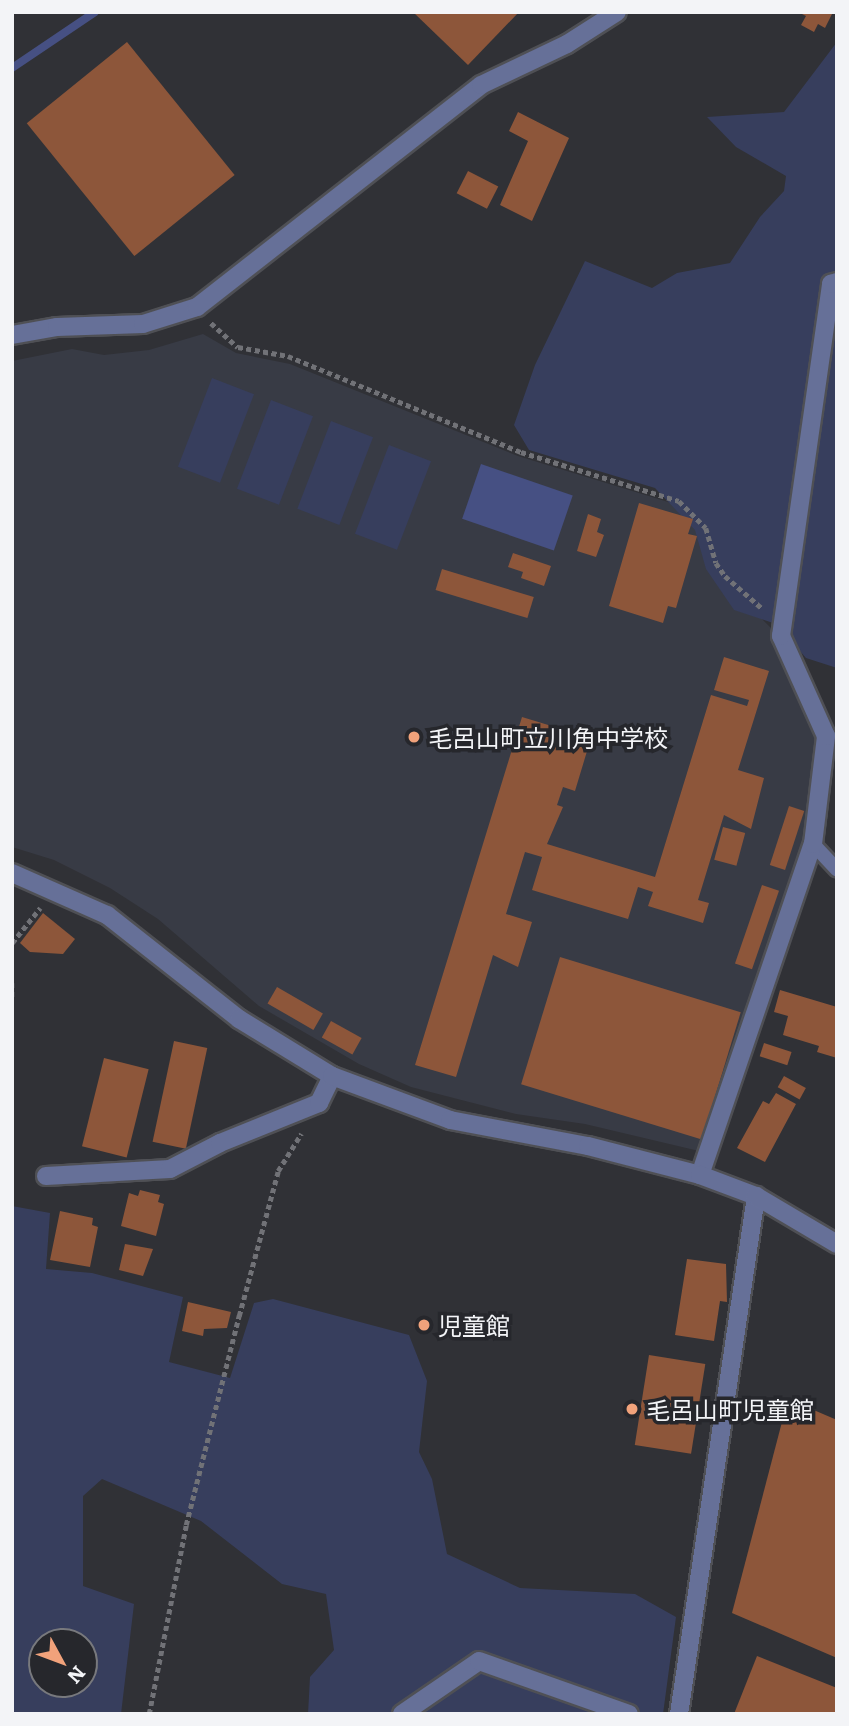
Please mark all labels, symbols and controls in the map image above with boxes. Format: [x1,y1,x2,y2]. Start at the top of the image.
place label: 毛呂山町立川角中学校 [428,723,668,751]
marker: 毛呂山町立川角中学校 [406,729,422,745]
place label: 児童館 [438,1311,510,1339]
marker: 児童館 [416,1317,432,1333]
place label: 毛呂山町児童館 [646,1395,814,1423]
marker: 毛呂山町児童館 [624,1401,640,1417]
north arrow [28,1628,98,1698]
text: N [62,1660,93,1691]

